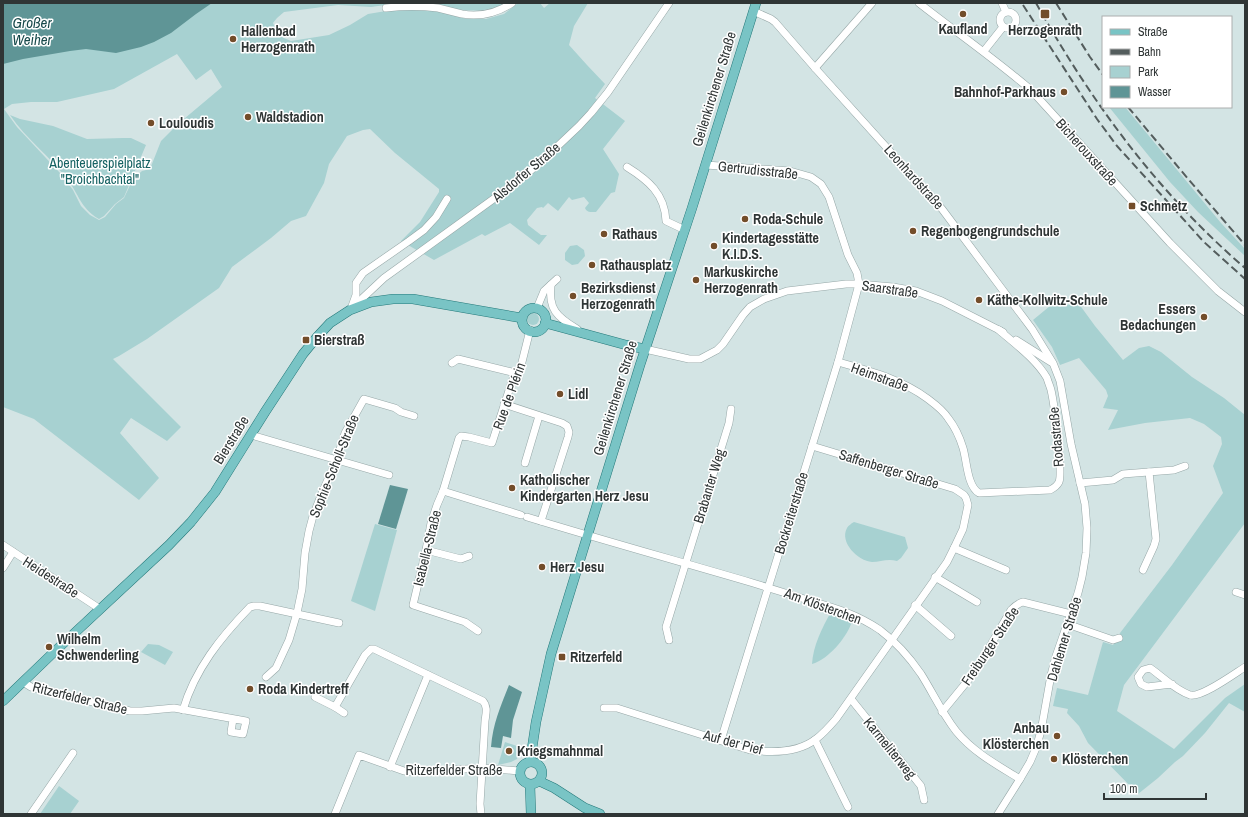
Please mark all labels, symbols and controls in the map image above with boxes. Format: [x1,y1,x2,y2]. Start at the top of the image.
marker: Herzogenrath [1039,8,1051,20]
marker: Kaufland [958,9,968,19]
water label: Großer Weiher [12,12,53,50]
legend [1102,16,1232,108]
place label: Kaufland [938,20,988,38]
place label: Herzogenrath [1008,21,1082,39]
place label: Hallenbad Herzogenrath [241,22,315,56]
text: Straße [1138,24,1168,40]
street label: Geilenkirchener Straße [688,29,740,149]
marker: Hallenbad Herzogenrath [228,34,238,44]
text: Bahn [1138,44,1161,60]
text: Park [1138,64,1158,80]
place label: Bahnhof-Parkhaus [954,83,1056,101]
text: Wasser [1138,84,1172,100]
marker: Bahnhof-Parkhaus [1059,87,1069,97]
place label: Waldstadion [256,108,324,126]
marker: Waldstadion [243,112,253,122]
place label: Louloudis [159,114,214,132]
street label: Bicherouxstraße [1052,115,1122,189]
marker: Louloudis [146,118,156,128]
street label: Alsdorfer Straße [487,138,564,206]
street label: Leonhardstraße [880,141,948,213]
park label: Abenteuerspielplatz "Broichbachtal" [48,154,151,188]
street label: Gertrudisstraße [717,157,799,183]
place label: Schmetz [1140,197,1187,215]
marker: Schmetz [1127,201,1137,211]
place label: Roda-Schule [753,210,823,228]
marker: Roda-Schule [740,214,750,224]
place label: Regenbogengrundschule [921,222,1059,240]
place label: Rathaus [612,225,657,243]
marker: Regenbogengrundschule [908,226,918,236]
marker: Rathaus [599,229,609,239]
place label: Kindertagesstätte K.I.D.S. [722,229,819,263]
marker: Kindertagesstätte K.I.D.S. [709,241,719,251]
place label: Rathausplatz [600,256,672,274]
marker: Rathausplatz [587,260,597,270]
place label: Markuskirche Herzogenrath [704,263,778,297]
marker: Markuskirche Herzogenrath [691,275,701,285]
street label: Saarstraße [861,276,919,302]
place label: Bezirksdienst Herzogenrath [581,279,656,313]
marker: Bezirksdienst Herzogenrath [568,291,578,301]
place label: Käthe-Kollwitz-Schule [987,291,1108,309]
marker: Käthe-Kollwitz-Schule [974,295,984,305]
place label: Essers Bedachungen [1120,300,1196,334]
marker: Essers Bedachungen [1199,312,1209,322]
place label: Bierstraß [314,331,364,349]
marker: Bierstraß [301,335,311,345]
street label: Geilenkirchener Straße [589,338,641,458]
street label: Heimstraße [849,358,911,396]
street label: Rue de Plérin [489,360,529,432]
place label: Lidl [568,385,588,403]
marker: Lidl [555,389,565,399]
street label: Rodastraße [1044,406,1068,468]
street label: Sophie-Scholl-Straße [305,412,363,520]
street label: Bierstraße [209,413,253,467]
street label: Saffenberger Straße [837,445,941,493]
street label: Brabanter Weg [689,446,729,525]
street label: Bockreiterstraße [770,470,812,556]
place label: Katholischer Kindergarten Herz Jesu [520,471,649,505]
marker: Katholischer Kindergarten Herz Jesu [507,483,517,493]
street label: Isabella-Straße [409,508,445,588]
street label: Heidestraße [20,552,82,602]
place label: Herz Jesu [550,558,604,576]
marker: Herz Jesu [537,562,547,572]
street label: Am Klösterchen [781,583,864,628]
street label: Dahlemer Straße [1043,595,1085,683]
street label: Freiburger Straße [957,603,1023,689]
place label: Wilhelm Schwenderling [57,630,139,664]
marker: Wilhelm Schwenderling [44,642,54,652]
place label: Ritzerfeld [570,648,622,666]
marker: Ritzerfeld [557,652,567,662]
street label: Ritzerfelder Straße [31,678,129,718]
place label: Roda Kindertreff [258,680,349,698]
marker: Roda Kindertreff [245,684,255,694]
street label: Karmeliterweg [860,714,921,783]
place label: Anbau Klösterchen [983,719,1049,753]
street label: Auf der Pief [700,725,765,759]
marker: Anbau Klösterchen [1052,731,1062,741]
place label: Kriegsmahnmal [517,742,603,760]
marker: Kriegsmahnmal [504,746,514,756]
place label: Klösterchen [1062,750,1128,768]
marker: Klösterchen [1049,754,1059,764]
street label: Ritzerfelder Straße [406,761,502,779]
scale bar [1104,775,1206,801]
text: 100 m [1110,781,1137,797]

